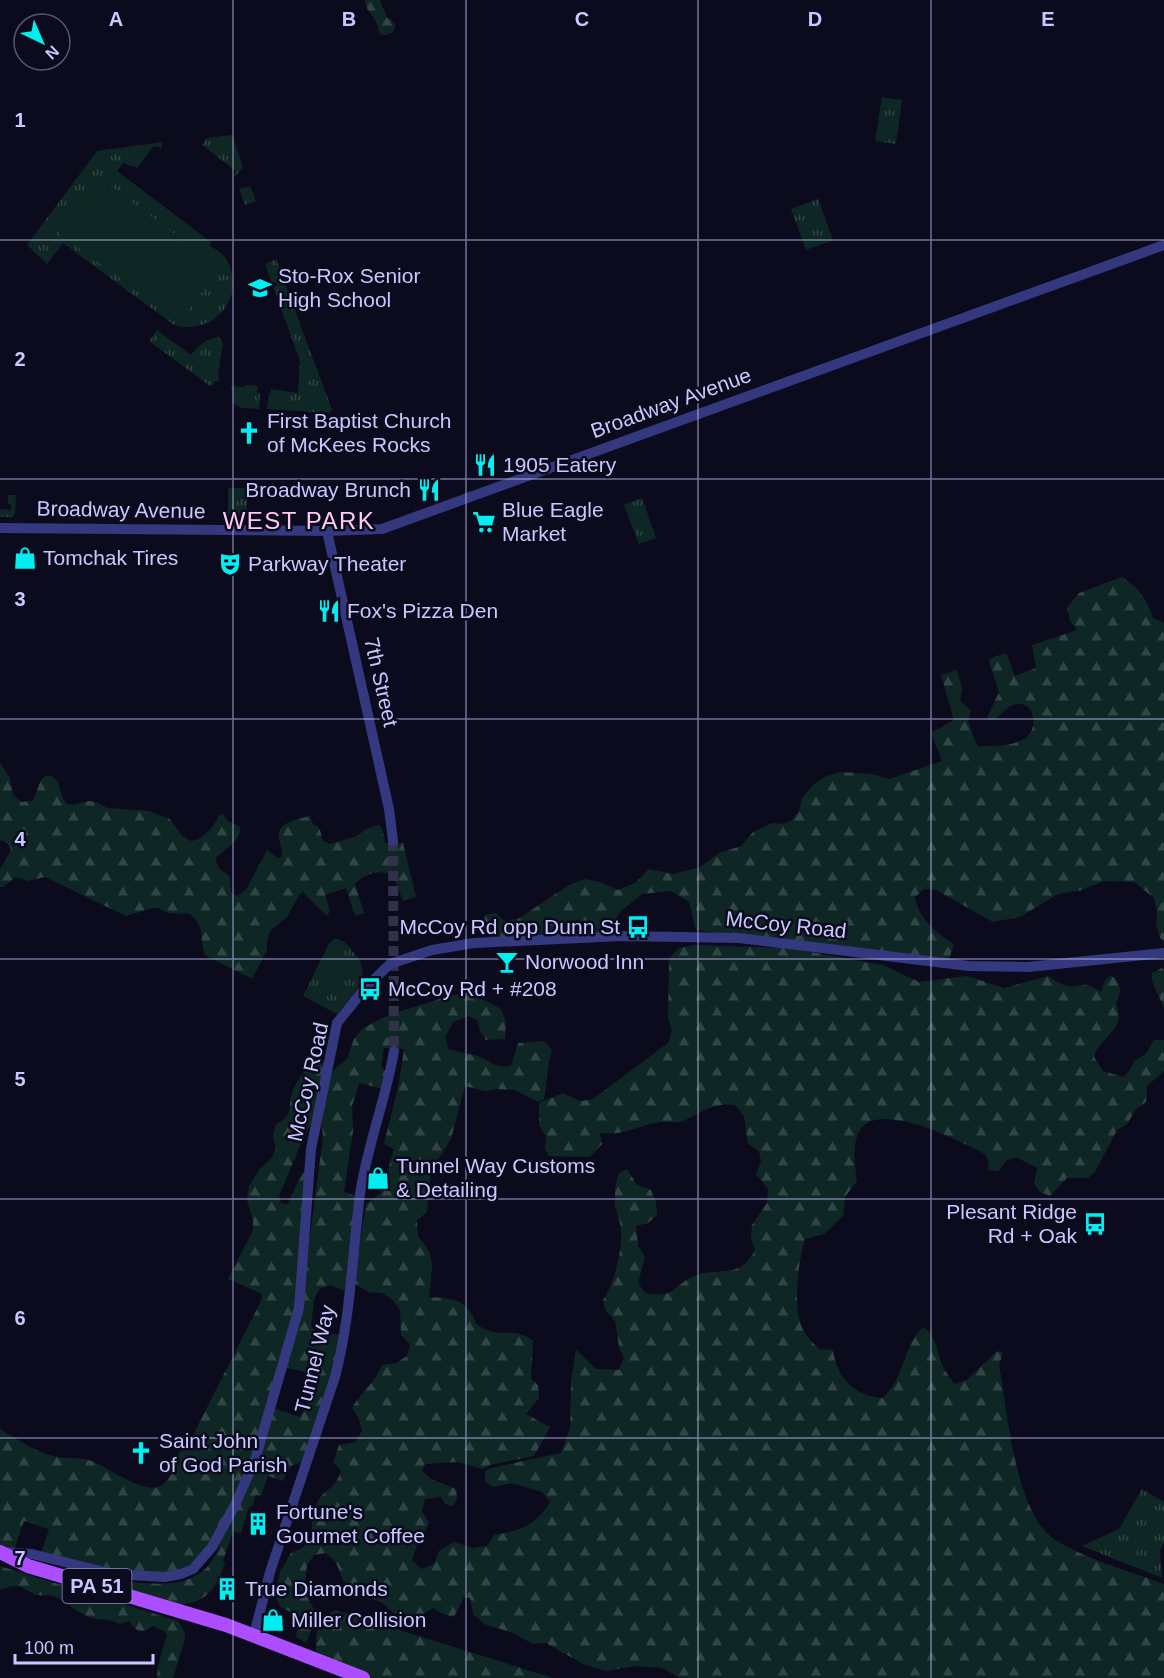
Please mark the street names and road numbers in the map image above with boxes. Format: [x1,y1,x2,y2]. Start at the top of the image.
street label: Broadway Avenue [588,363,754,442]
street label: Broadway Avenue [36,497,206,522]
street label: 7th Street [360,635,403,729]
street label: McCoy Road [724,907,848,942]
street label: McCoy Road [283,1020,332,1144]
street label: Tunnel Way [290,1302,339,1415]
road number: PA 51 [63,1569,132,1603]

